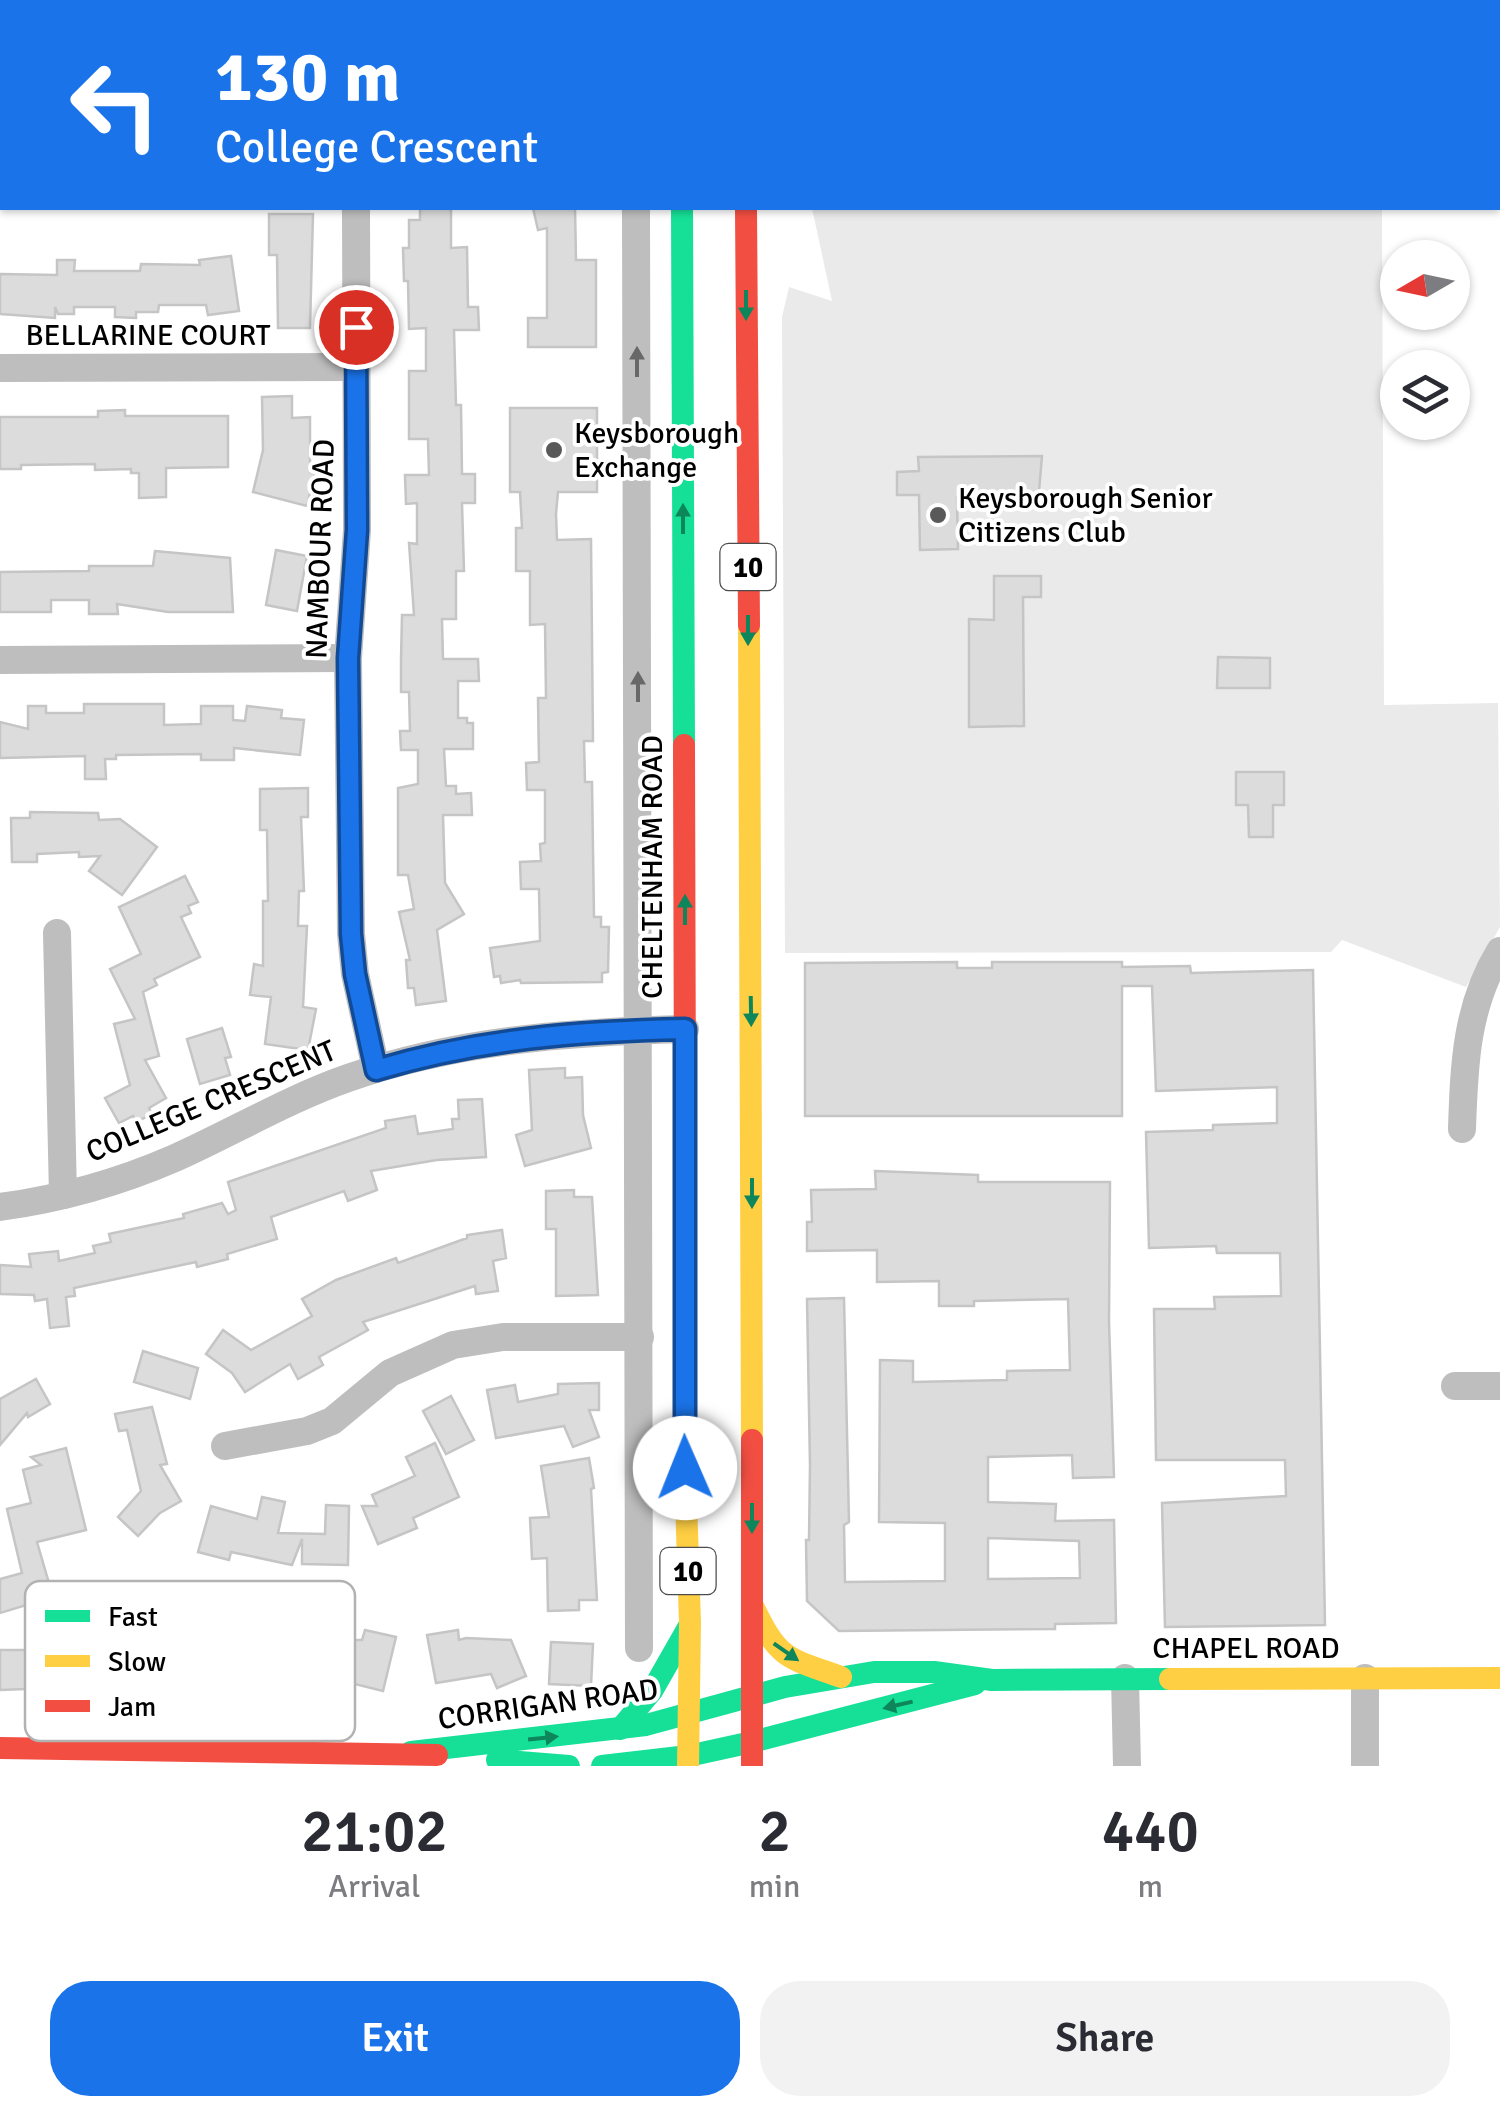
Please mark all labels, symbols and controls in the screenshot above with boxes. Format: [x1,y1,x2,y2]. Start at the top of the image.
text: 130 m [215,34,400,120]
icon: left [50,40,180,170]
text: College Crescent [215,120,538,175]
north arrow [1380,240,1470,330]
map controls [1380,240,1470,440]
pin [314,285,399,370]
one-way arrow [738,289,754,321]
icon: arrive [329,300,384,355]
street label: BELLARINE COURT [25,317,271,354]
one-way arrow [629,346,645,378]
button: layers [1380,350,1470,440]
place label: Keysborough Exchange [574,415,739,486]
street label: NAMBOUR ROAD [298,438,343,660]
marker: Keysborough Exchange [543,439,565,461]
place label: Keysborough Senior Citizens Club [958,480,1213,551]
one-way arrow [675,502,691,534]
marker: Keysborough Senior Citizens Club [927,504,949,526]
road number: 10 [720,544,776,590]
one-way arrow [740,614,756,646]
one-way arrow [630,671,646,703]
street label: CHELTENHAM ROAD [634,735,671,999]
one-way arrow [677,893,693,925]
one-way arrow [743,995,759,1027]
street label: COLLEGE CRESCENT [81,1032,342,1171]
one-way arrow [744,1177,760,1209]
position arrow [633,1416,737,1520]
one-way arrow [744,1502,760,1534]
road number: 10 [660,1548,716,1594]
legend [25,1581,355,1741]
text: Fast [108,1600,158,1634]
street label: CHAPEL ROAD [1152,1630,1340,1667]
one-way arrow [773,1642,799,1661]
text: Slow [108,1645,166,1679]
street label: CORRIGAN ROAD [436,1671,660,1738]
text: Jam [108,1690,156,1724]
one-way arrow [882,1697,913,1713]
one-way arrow [528,1730,559,1746]
text: 21:02 [301,1795,448,1869]
text: 2 [758,1795,791,1869]
text: 440 [1102,1795,1199,1869]
text: Arrival [328,1867,421,1906]
text: min [749,1867,800,1906]
text: m [1137,1867,1163,1906]
button: Exit [50,1981,740,2096]
button: Share [760,1981,1450,2096]

